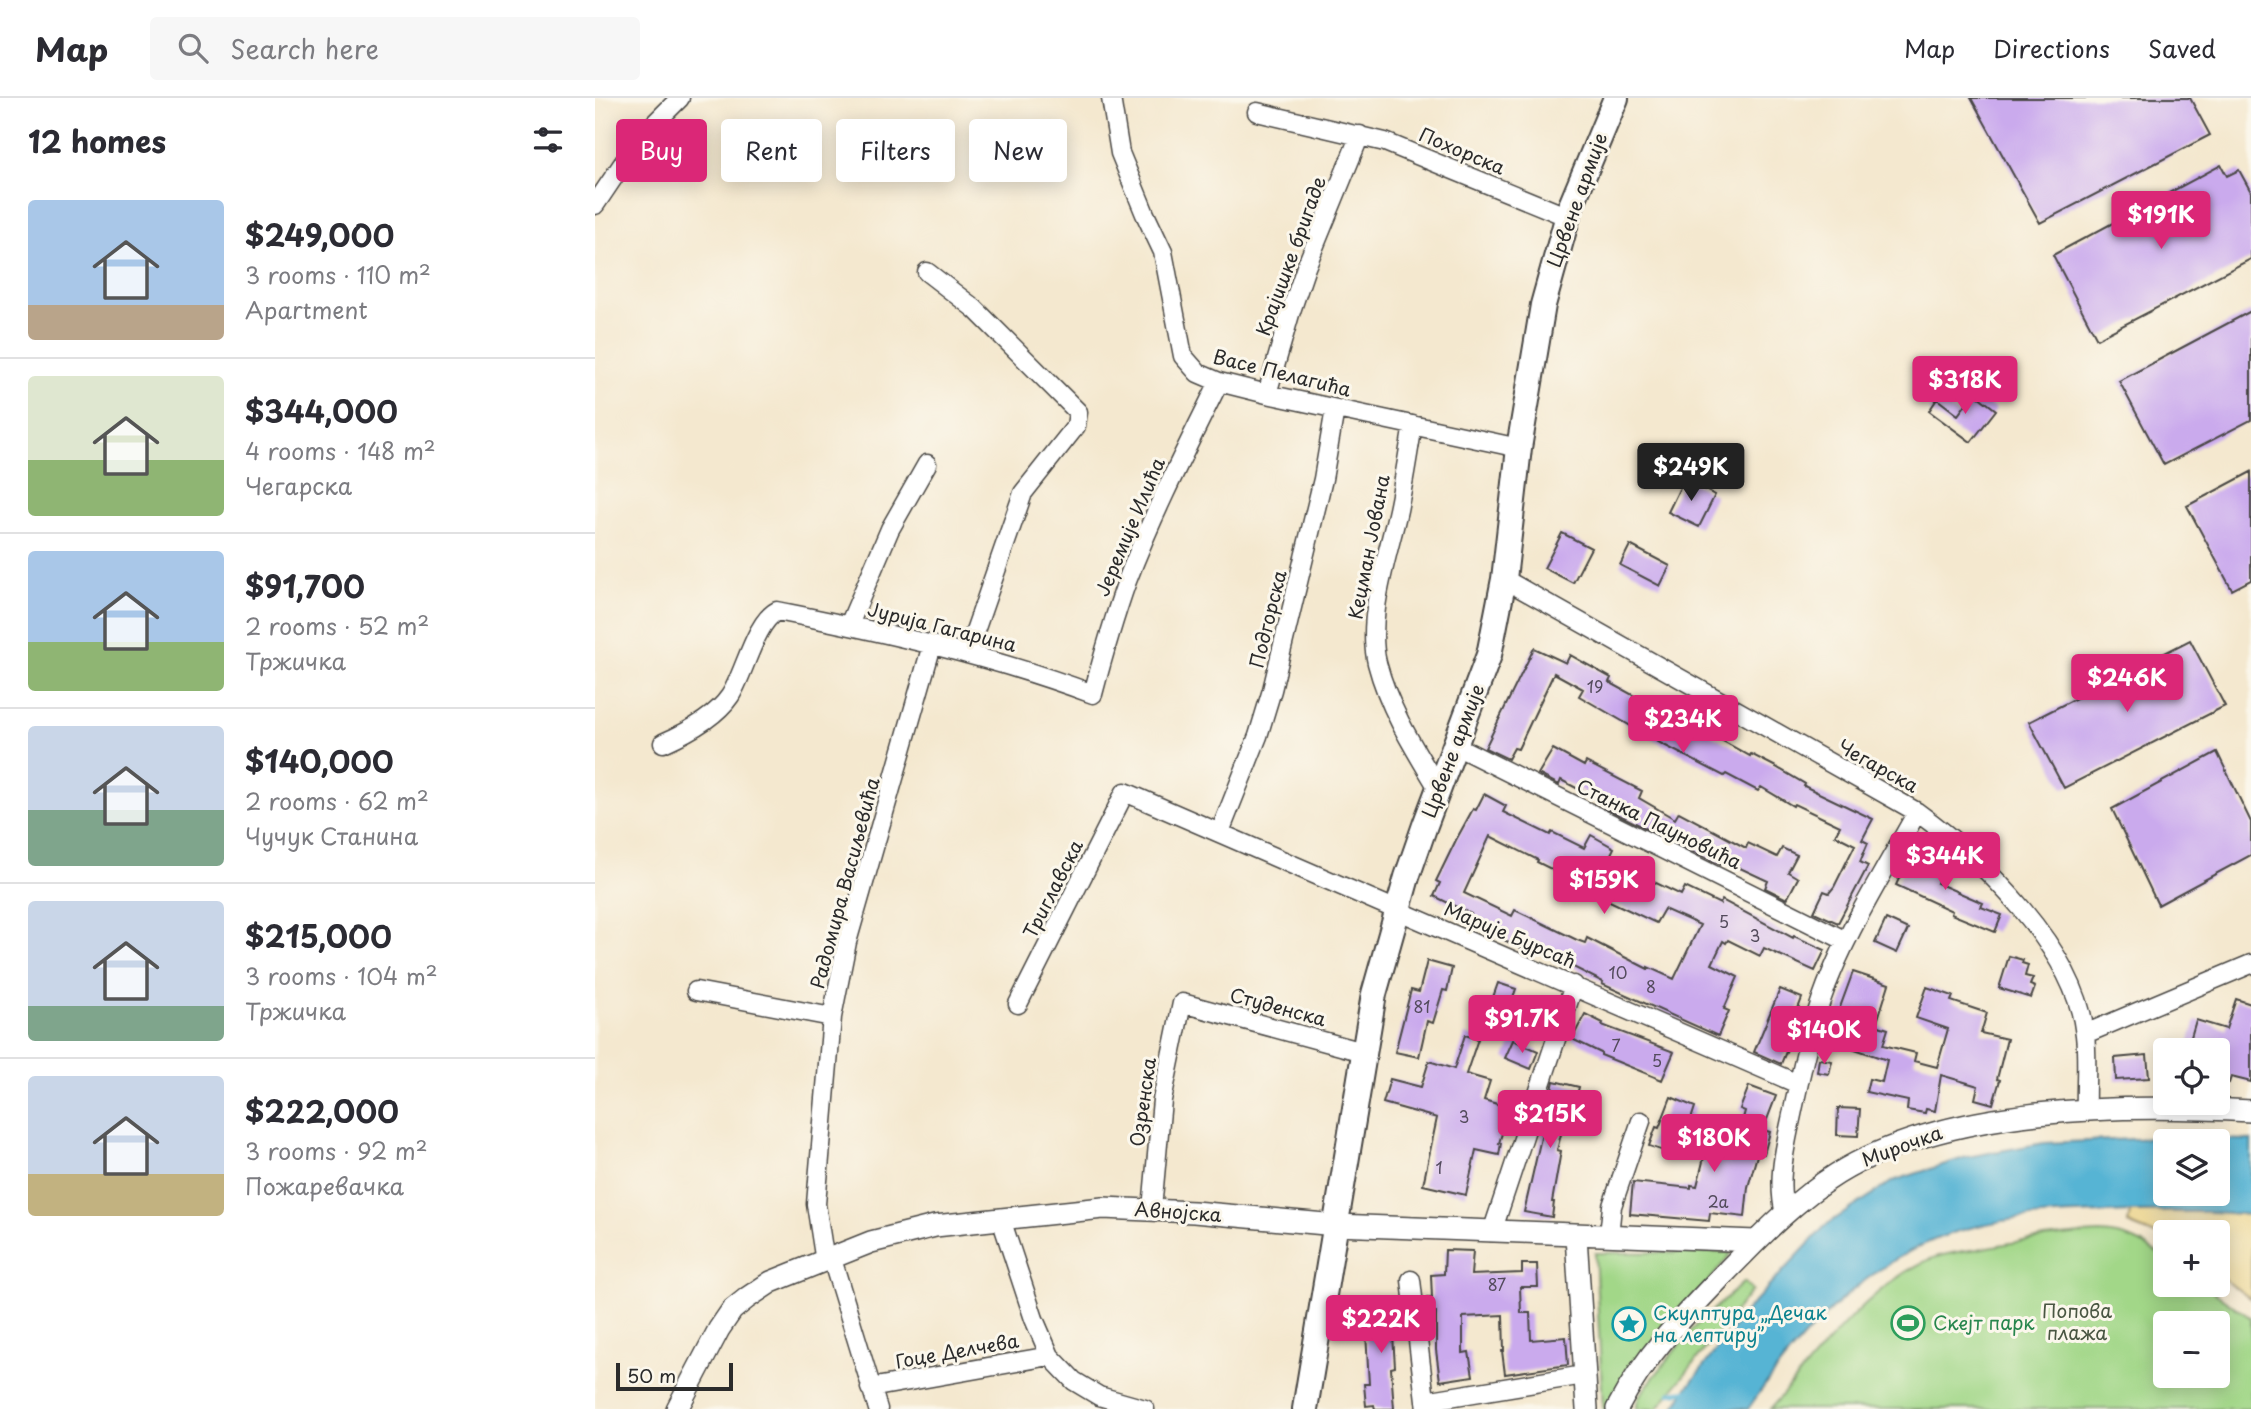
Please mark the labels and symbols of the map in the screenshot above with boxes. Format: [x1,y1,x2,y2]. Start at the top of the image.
street label: Похорска [1415,119,1510,181]
street label: Црвене армије [1539,129,1613,271]
street label: Крајишке бригаде [1248,172,1332,339]
pin: $191K [2112,192,2210,251]
street label: Васе Пелагића [1210,341,1354,403]
pin: $318K [1916,356,2014,416]
pin: $249K [1642,444,1740,503]
street label: Јеремије Илића [1087,453,1171,600]
street label: Кецман Јована [1340,472,1396,621]
street label: Подгорска [1241,567,1293,671]
street label: Јурија Гагарина [865,594,1020,658]
pin: $246K [2078,654,2176,714]
house number: 19 [1587,674,1603,698]
street label: Црвене армије [1414,680,1490,822]
pin: $234K [1634,696,1732,755]
street label: Чегарска [1833,731,1924,799]
street label: Станка Пауновића [1572,771,1747,875]
street label: Радомира Васиљевића [802,774,886,992]
pin: $344K [1896,832,1994,892]
street label: Триглавска [1015,834,1089,943]
pin: $159K [1555,856,1653,916]
street label: Марије Бурсаћ [1440,894,1581,974]
house number: 5 [1719,909,1729,933]
house number: 3 [1750,923,1760,947]
house number: 10 [1609,960,1627,984]
house number: 8 [1646,974,1656,998]
street label: Студенска [1227,980,1330,1032]
house number: 81 [1413,994,1431,1018]
pin: $91.7K [1465,996,1579,1055]
pin: $140K [1775,1006,1873,1066]
house number: 7 [1611,1033,1621,1057]
house number: 5 [1652,1048,1662,1072]
street label: Озренска [1122,1055,1162,1148]
pin: $215K [1501,1090,1599,1150]
house number: 3 [1459,1104,1469,1128]
pin: $180K [1665,1114,1763,1174]
street label: Мирочка [1858,1118,1946,1173]
house number: 1 [1435,1155,1443,1179]
house number: 2a [1708,1189,1729,1213]
street label: Авнојска [1134,1194,1223,1228]
house number: 87 [1488,1272,1506,1296]
pin: $222K [1332,1296,1430,1355]
park label: Попова плажа [2042,1296,2112,1346]
place label: Скулптура „Дечак на лептиру” [1653,1298,1828,1348]
sports icon: Скејт парк [1889,1304,1927,1342]
place icon: Скулптура „Дечак на лептиру” [1610,1305,1648,1343]
place label: Скејт парк [1933,1308,2035,1336]
street label: Гоце Делчева [893,1325,1021,1375]
scale bar [616,1360,733,1392]

